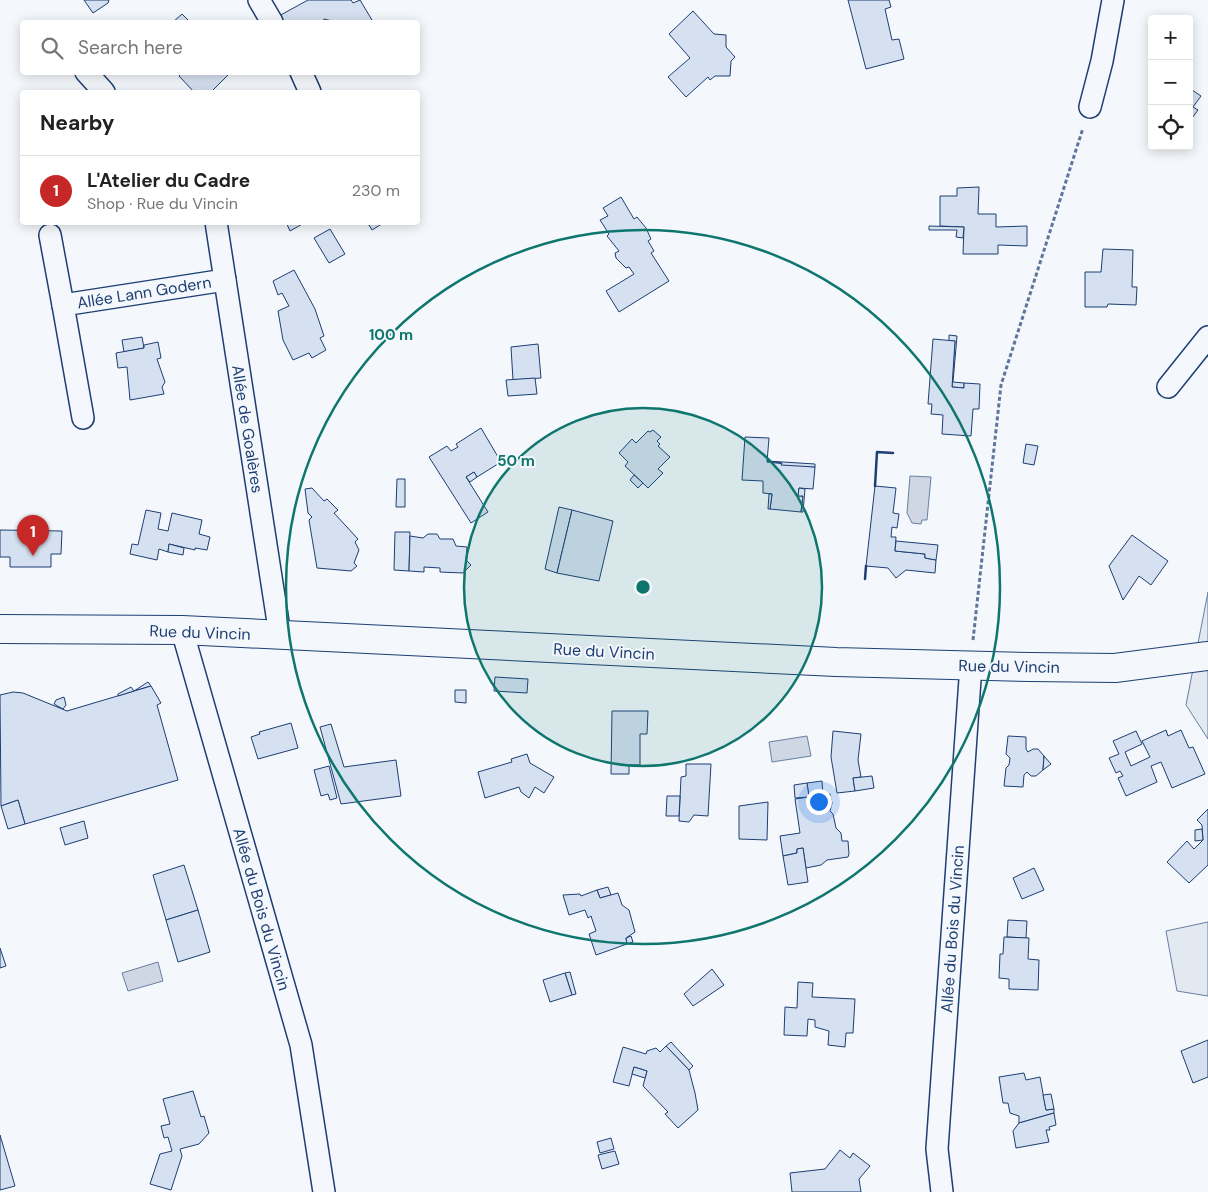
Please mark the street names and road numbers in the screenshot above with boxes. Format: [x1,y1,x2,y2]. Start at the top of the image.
street label: Allée Lann Godern [75,272,213,313]
street label: Allée de Goalères [227,364,268,495]
street label: Rue du Vincin [149,620,251,645]
street label: Rue du Vincin [553,638,655,665]
street label: Rue du Vincin [958,655,1060,678]
street label: Allée du Bois du Vincin [228,825,295,993]
street label: Allée du Bois du Vincin [936,844,969,1014]

